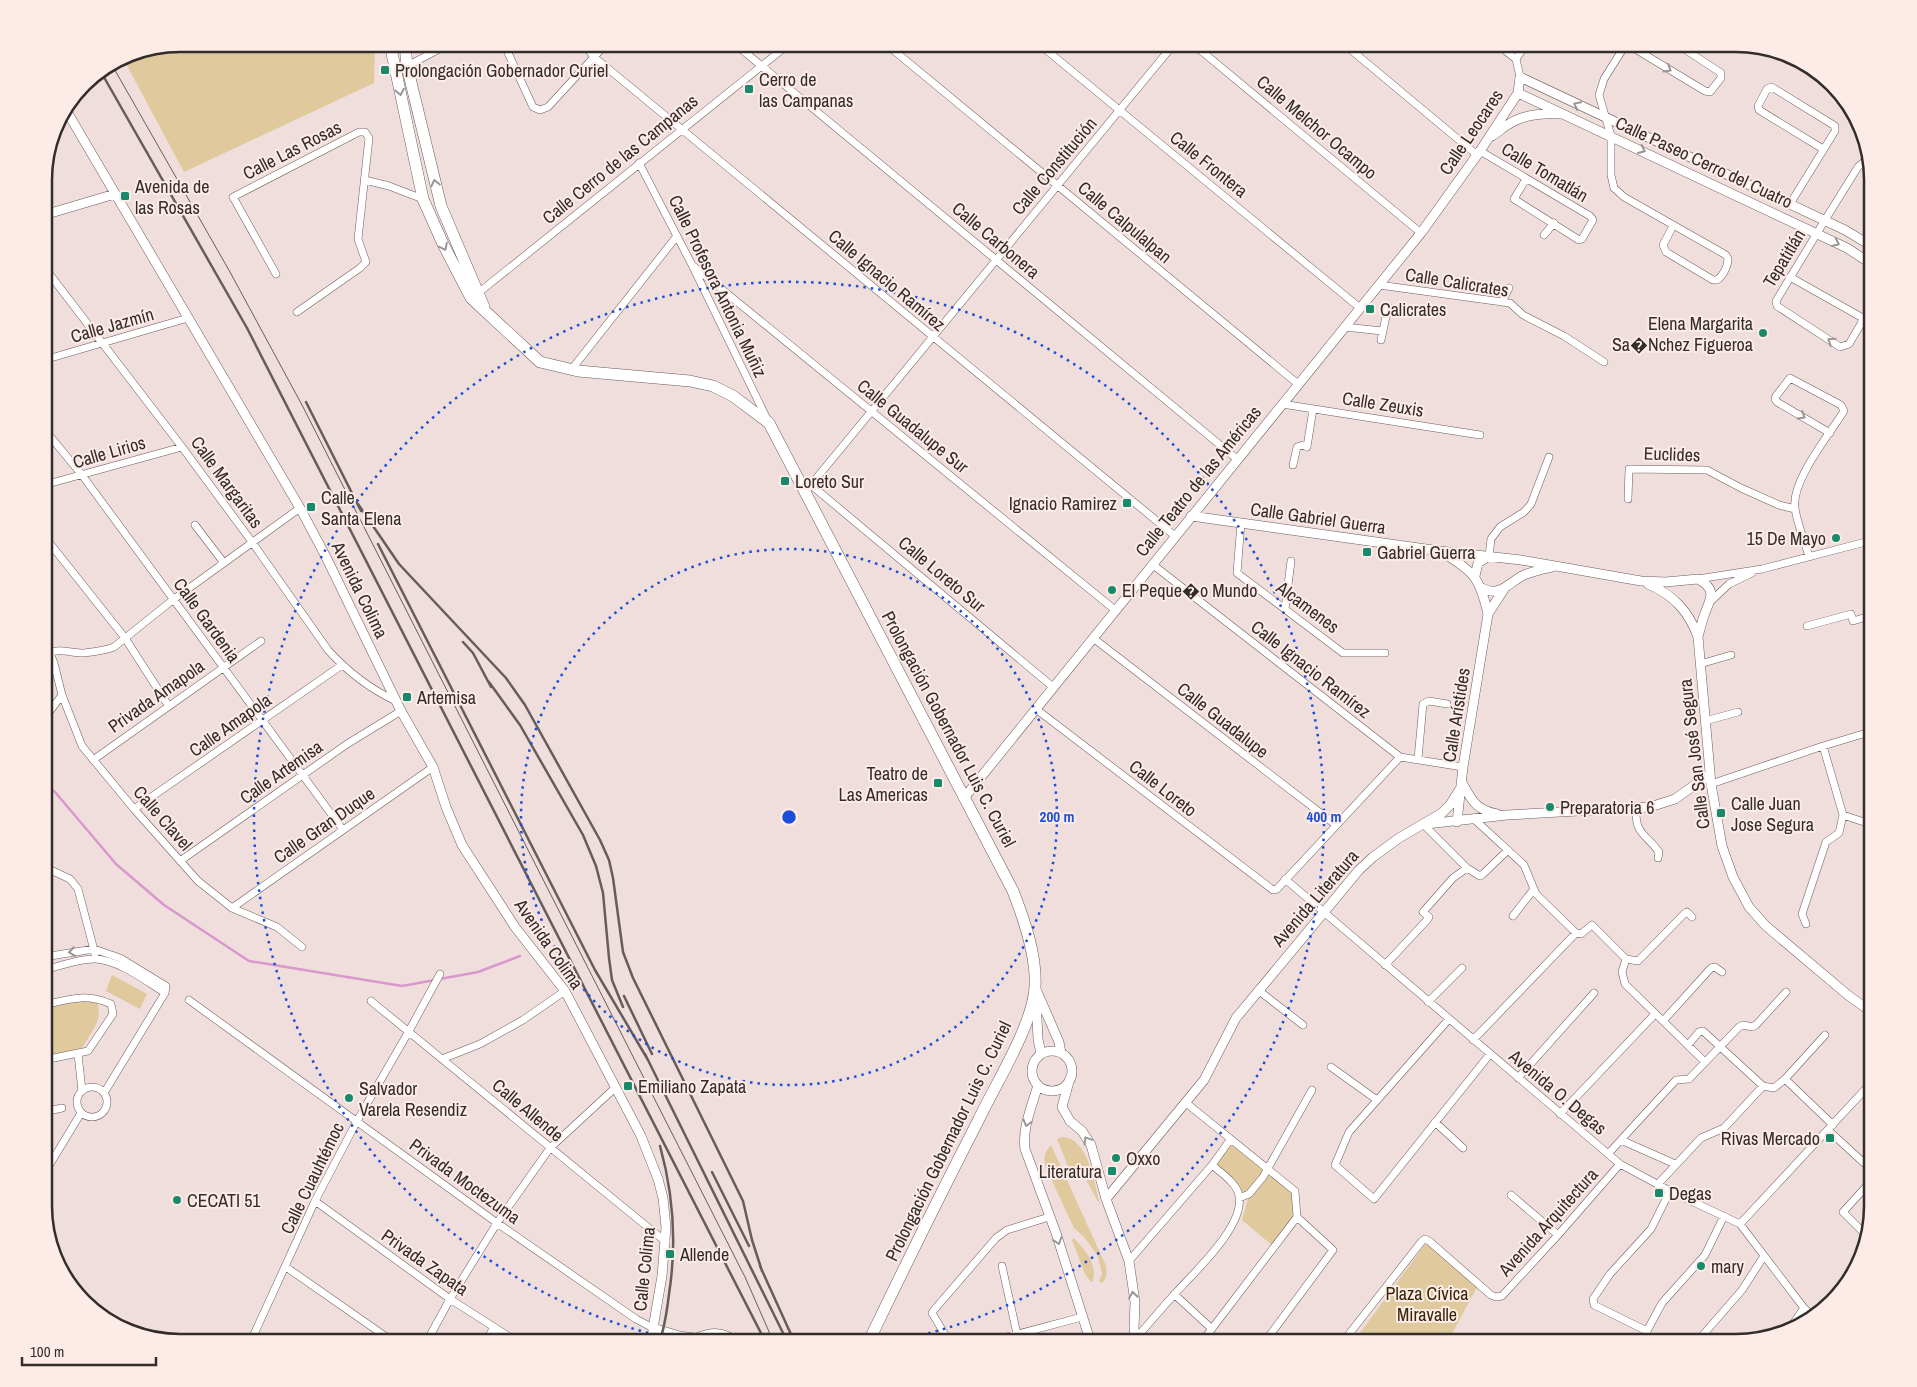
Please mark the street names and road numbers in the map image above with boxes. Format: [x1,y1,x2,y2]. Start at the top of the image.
street label: Calle Melchor Ocampo [1251,69,1383,185]
street label: Calle Leocares [1433,84,1509,180]
street label: Calle Cerro de las Campanas [537,88,703,230]
street label: Calle Paseo Cerro del Cuatro [1611,110,1797,214]
street label: Calle Constitución [1006,112,1102,220]
street label: Calle Las Rosas [238,114,346,186]
street label: Calle Frontera [1165,125,1253,203]
street label: Calle Tomatlán [1497,136,1593,208]
street label: Calle Calpulalpan [1073,175,1177,269]
street label: Calle Profesora Antonia Muñiz [663,191,773,381]
street label: Calle Carbonera [947,196,1045,284]
street label: Calle Ignacio Ramírez [823,223,951,337]
street label: Tepatitlán [1757,224,1811,292]
street label: Calle Calicrates [1404,262,1510,302]
street label: Calle Jazmín [68,301,156,349]
street label: Calle Guadalupe Sur [852,373,974,479]
street label: Calle Zeuxis [1341,385,1425,423]
street label: Calle Teatro de las Américas [1129,400,1267,562]
street label: Calle Lirios [70,430,148,474]
street label: Calle Margaritas [185,431,269,533]
street label: Euclides [1643,441,1701,467]
street label: Calle Gabriel Guerra [1249,496,1387,540]
street label: Calle Loreto Sur [893,530,991,618]
street label: Avenida Colima [325,537,394,643]
street label: Calle Gardenia [168,572,246,668]
street label: Alcamenes [1271,574,1345,639]
street label: Prolongación Gobernador Luis C. Curiel [876,606,1022,852]
street label: Calle Ignacio Ramírez [1246,614,1376,724]
street label: Privada Amapola [103,654,209,738]
street label: Calle Arístides [1436,666,1476,764]
street label: Calle Guadalupe [1172,676,1274,764]
street label: Calle San José Segura [1672,678,1716,830]
street label: Calle Amapola [184,687,276,763]
street label: Calle Artemisa [235,734,327,810]
street label: Calle Loreto [1124,754,1202,822]
street label: Calle Clavel [128,780,198,856]
street label: Calle Gran Duque [268,781,380,869]
street label: Avenida Literatura [1265,844,1364,953]
street label: Avenida Colima [508,893,589,994]
street label: Prolongación Gobernador Luis C. Curiel [879,1017,1017,1265]
street label: Avenida O. Degas [1503,1043,1612,1140]
street label: Calle Allende [487,1073,569,1147]
street label: Calle Cuauhtémoc [274,1118,350,1238]
street label: Privada Moctezuma [405,1132,525,1230]
street label: Avenida Arquitectura [1492,1163,1603,1282]
street label: Privada Zapata [376,1223,474,1301]
street label: Calle Colima [627,1226,661,1312]

